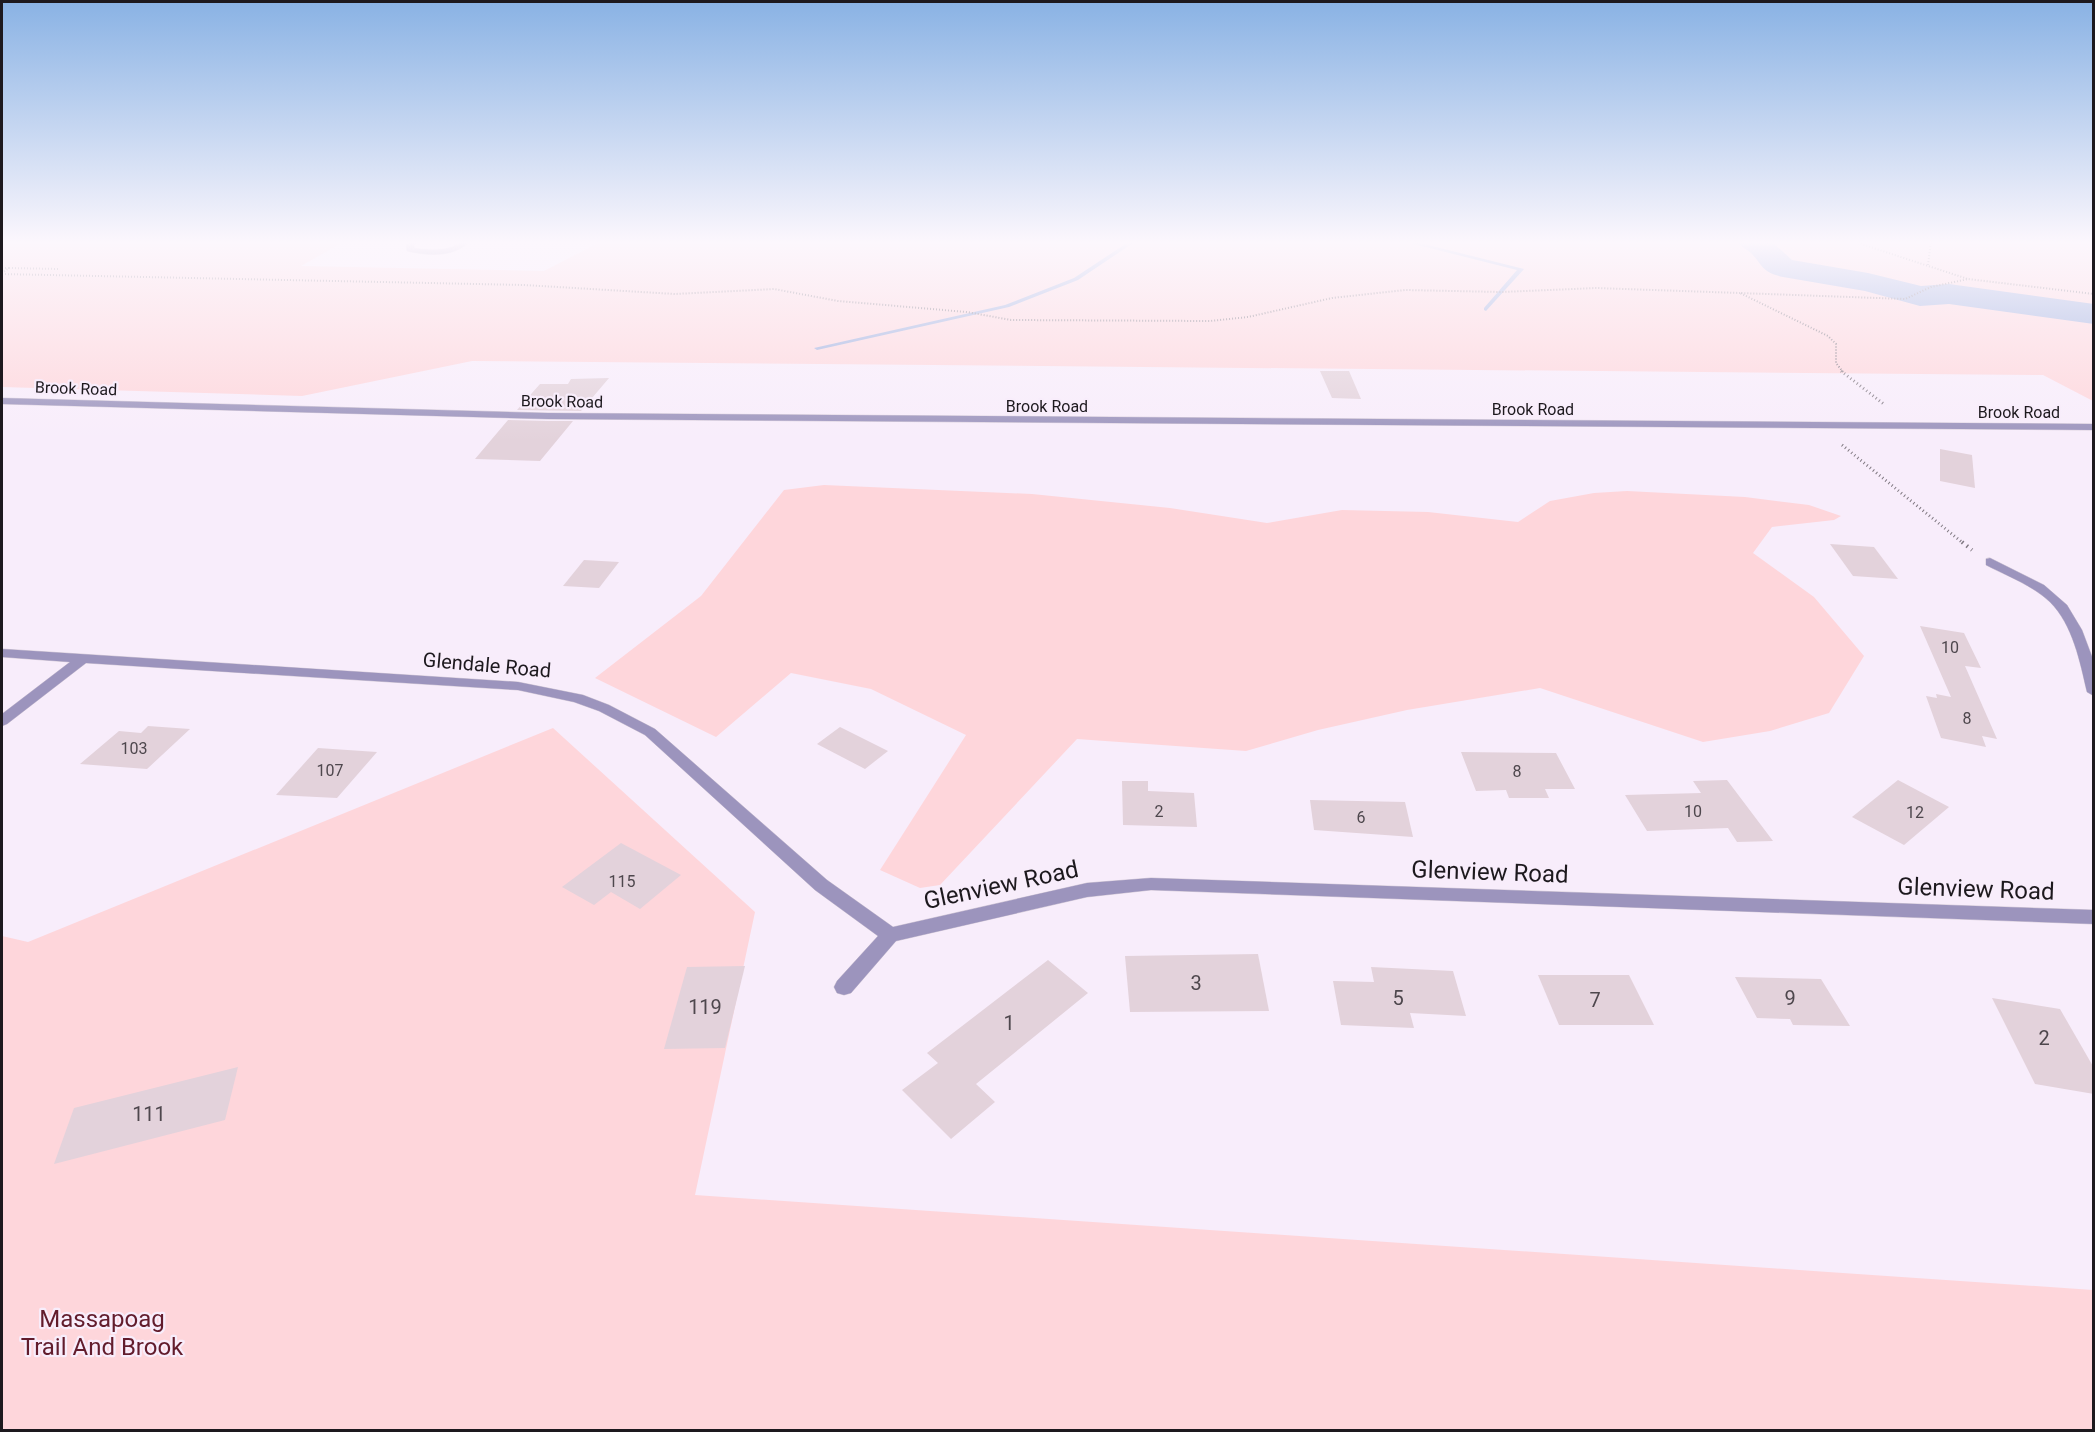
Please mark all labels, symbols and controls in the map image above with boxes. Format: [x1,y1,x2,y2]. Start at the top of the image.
street label: Brook Road [35,378,117,399]
street label: Brook Road [521,391,603,412]
street label: Brook Road [1006,397,1088,416]
street label: Brook Road [1492,400,1574,419]
street label: Brook Road [1978,403,2060,422]
house number: 10 [1941,638,1959,657]
street label: Glendale Road [422,647,552,683]
house number: 8 [1963,709,1972,728]
house number: 103 [121,739,147,758]
house number: 107 [317,761,343,780]
house number: 8 [1513,762,1522,781]
house number: 2 [1155,802,1164,821]
house number: 10 [1684,802,1702,821]
house number: 12 [1906,803,1924,822]
house number: 6 [1357,808,1366,827]
street label: Glenview Road [921,855,1081,915]
street label: Glenview Road [1411,855,1569,889]
house number: 115 [609,872,635,891]
street label: Glenview Road [1897,872,2055,906]
house number: 3 [1190,971,1202,995]
house number: 5 [1392,986,1404,1010]
house number: 9 [1784,986,1796,1010]
house number: 7 [1589,988,1601,1012]
house number: 119 [688,995,722,1019]
house number: 1 [1003,1011,1015,1035]
house number: 2 [2038,1026,2050,1050]
house number: 111 [132,1102,166,1126]
park label: Massapoag Trail And Brook [21,1305,184,1361]

